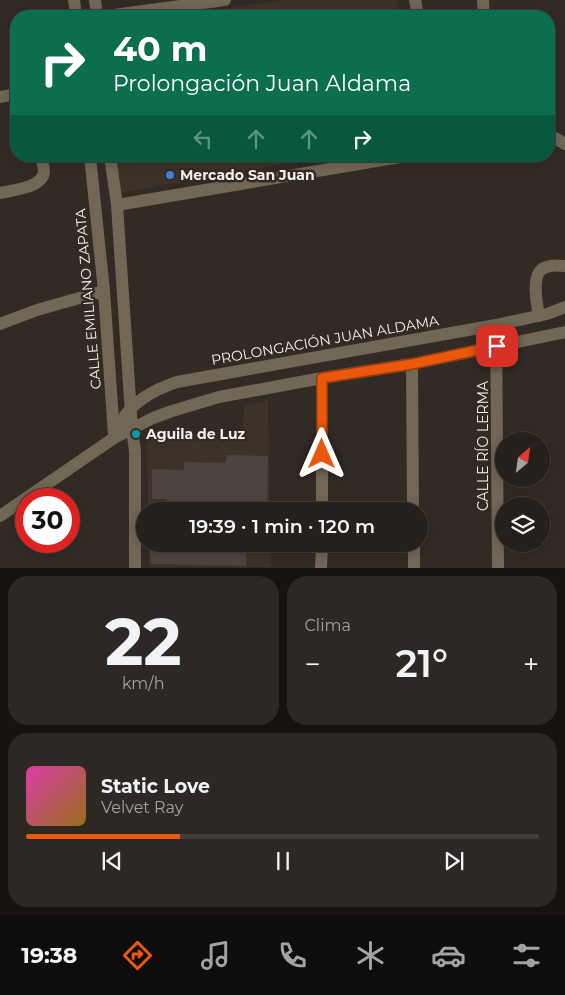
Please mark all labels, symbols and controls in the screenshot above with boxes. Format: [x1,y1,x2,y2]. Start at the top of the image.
text: 40 m [113,27,208,70]
icon: right [30,30,95,95]
text: Prolongación Juan Aldama [113,70,411,97]
icon: left [189,125,217,153]
icon: ahead [242,125,270,153]
icon: ahead [295,125,323,153]
icon: right [348,125,376,153]
place label: Mercado San Juan [180,166,315,184]
marker: Mercado San Juan [164,169,176,181]
street label: CALLE EMILIANO ZAPATA [71,207,105,390]
street label: PROLONGACIÓN JUAN ALDAMA [210,311,441,369]
pin [476,325,518,367]
icon: arrive [483,332,511,360]
street label: CALLE RÍO LERMA [474,380,492,511]
place label: Aguila de Luz [145,425,246,443]
position arrow [295,427,347,479]
marker: Aguila de Luz [130,428,142,440]
north arrow [495,432,550,488]
map controls [495,432,550,552]
speed limit sign: 30 [15,488,80,553]
button: layers [495,497,550,552]
text: 19:39 · 1 min · 120 m [189,515,375,538]
text: 22 [105,602,182,681]
text: Clima [305,616,351,635]
text: 21° [395,640,448,687]
text: − [305,647,321,681]
text: + [523,647,539,681]
text: km/h [122,674,165,693]
text: Static Love [101,775,210,798]
text: Velvet Ray [101,798,183,817]
icon: previous [98,847,126,875]
icon: pause [269,847,297,875]
icon: next [440,847,468,875]
icon: directions [120,938,155,973]
icon: music [198,938,233,973]
icon: phone [275,938,310,973]
icon: climate [353,938,388,973]
icon: car [431,938,466,973]
icon: filters [509,938,544,973]
text: 19:38 [21,942,77,969]

